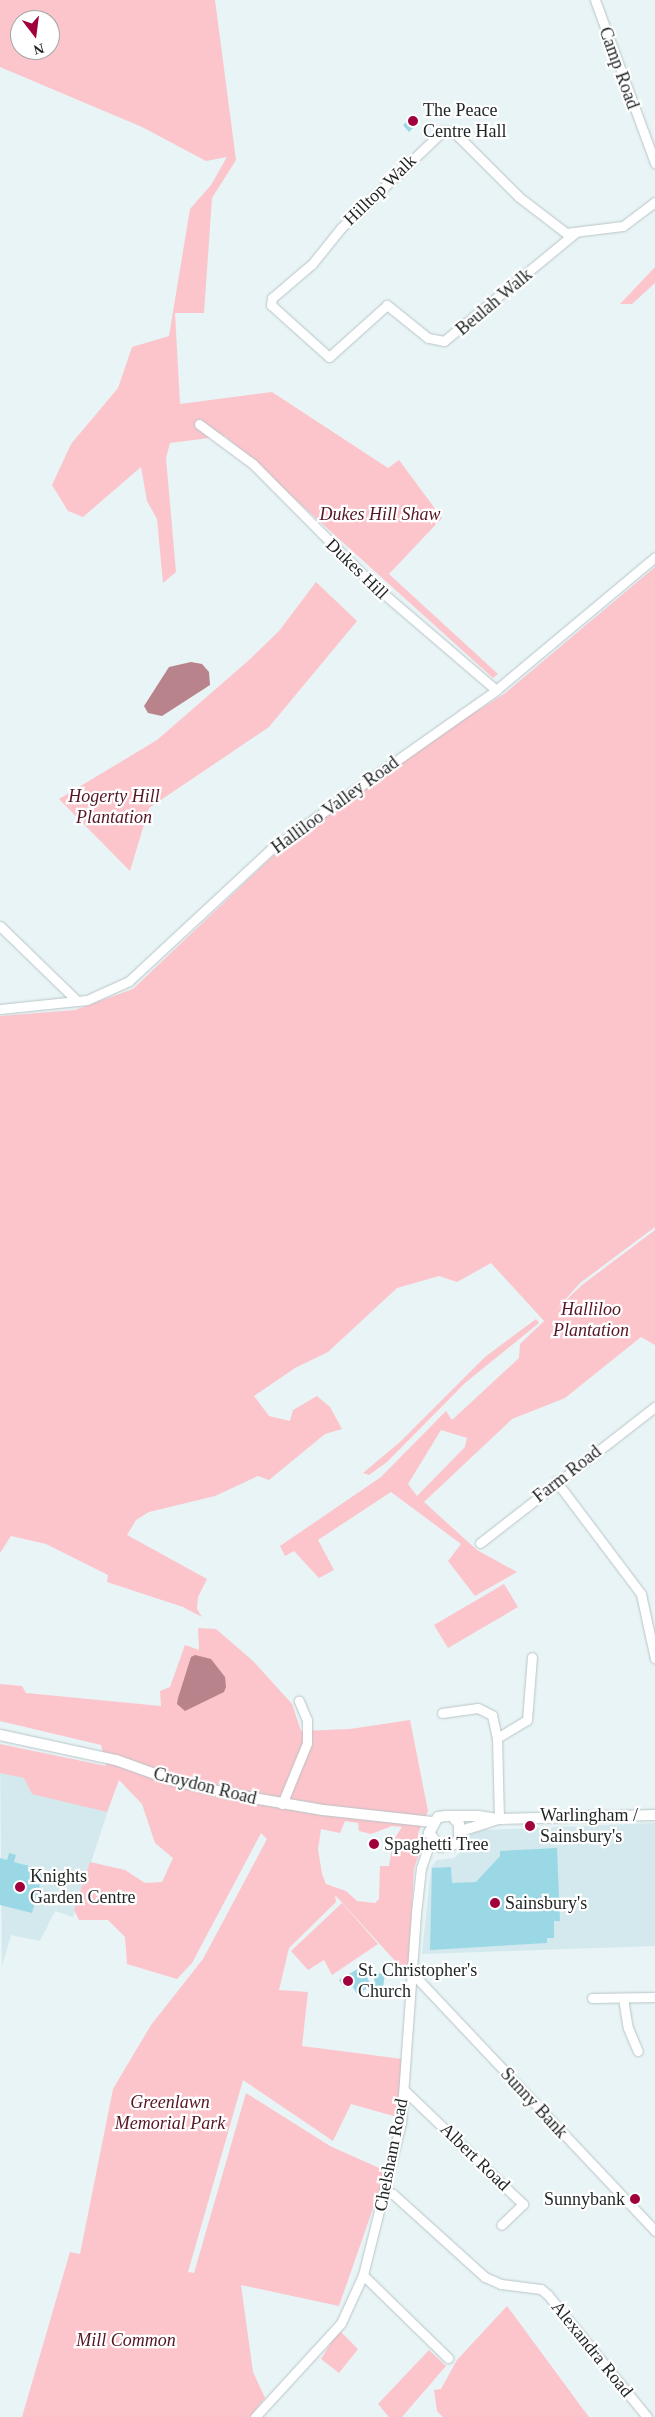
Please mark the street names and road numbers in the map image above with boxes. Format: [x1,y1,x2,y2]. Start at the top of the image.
street label: Camp Road [594,24,644,112]
street label: Hilltop Walk [339,150,421,230]
street label: Beulah Walk [451,264,537,340]
street label: Dukes Hill [321,534,393,604]
street label: Halliloo Valley Road [267,752,403,858]
street label: Farm Road [529,1441,605,1507]
street label: Croydon Road [151,1763,259,1809]
street label: Sunny Bank [496,2063,572,2143]
street label: Chelsham Road [369,2097,413,2213]
street label: Albert Road [436,2118,514,2196]
street label: Alexandra Road [547,2297,637,2401]

